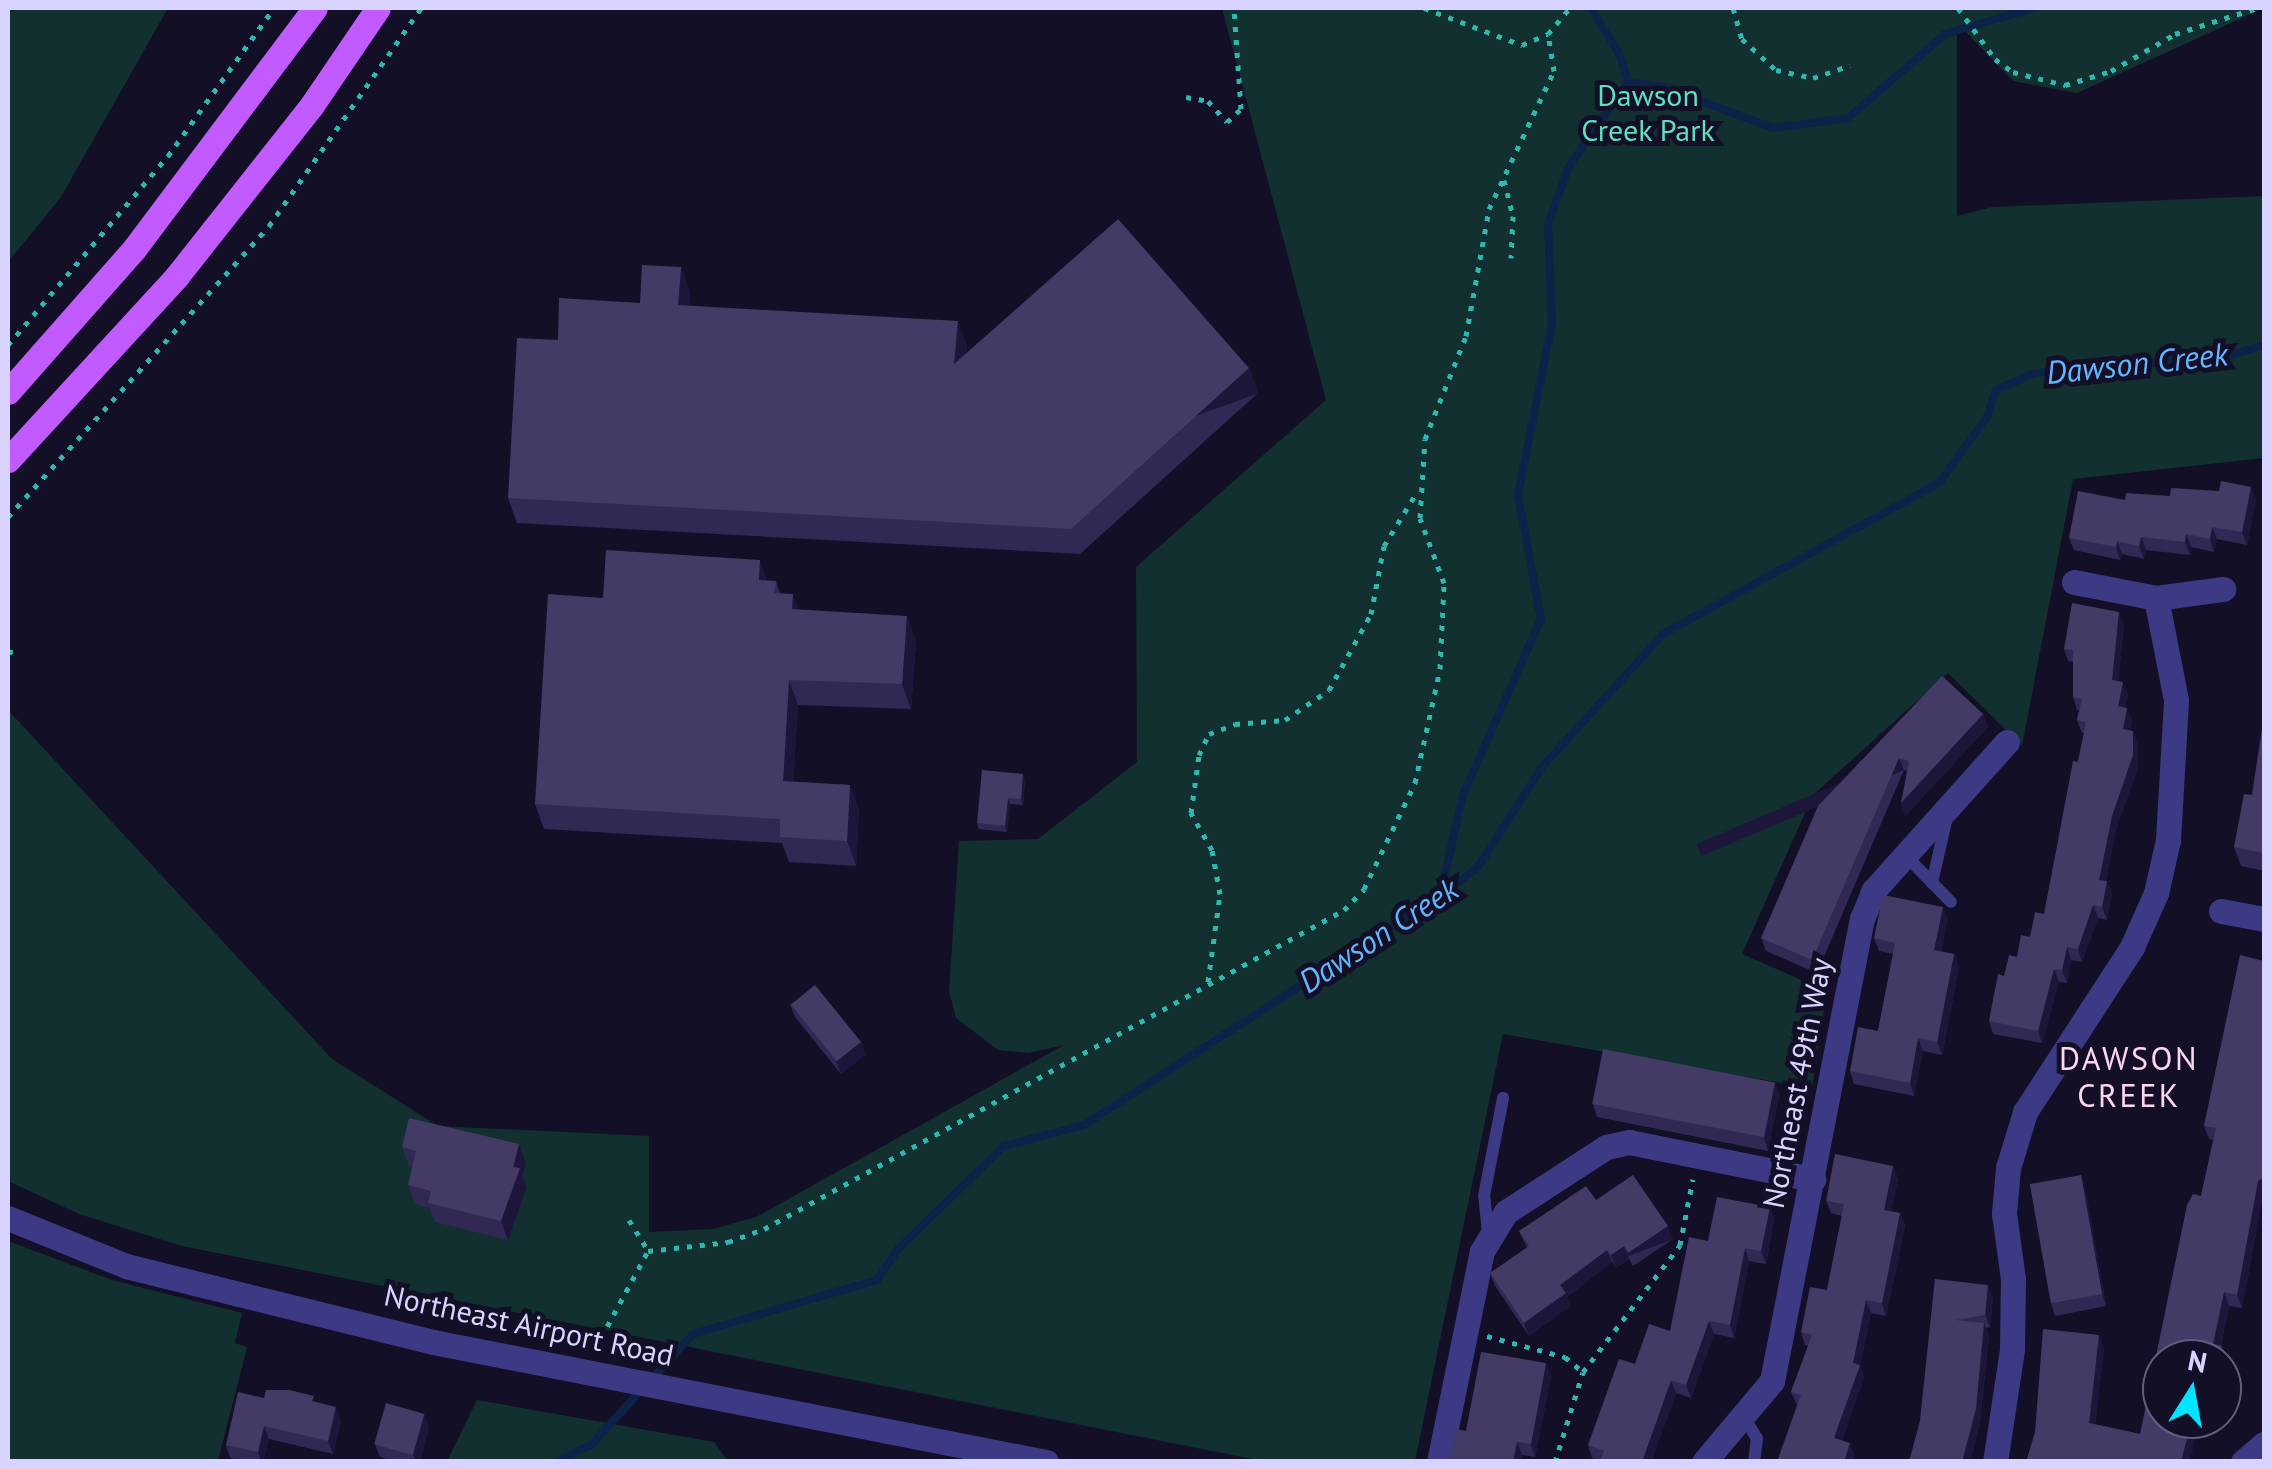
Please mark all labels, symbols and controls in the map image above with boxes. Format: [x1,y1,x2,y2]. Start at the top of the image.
park label: Dawson Creek Park [1581,77,1715,148]
water label: Dawson Creek [2044,334,2230,392]
water label: Dawson Creek [1291,869,1465,1001]
street label: Northeast 49th Way [1755,955,1839,1211]
district label: DAWSON CREEK [2059,1040,2199,1115]
street label: Northeast Airport Road [381,1277,677,1373]
north arrow [2142,1339,2242,1439]
text: N [2185,1341,2210,1381]

